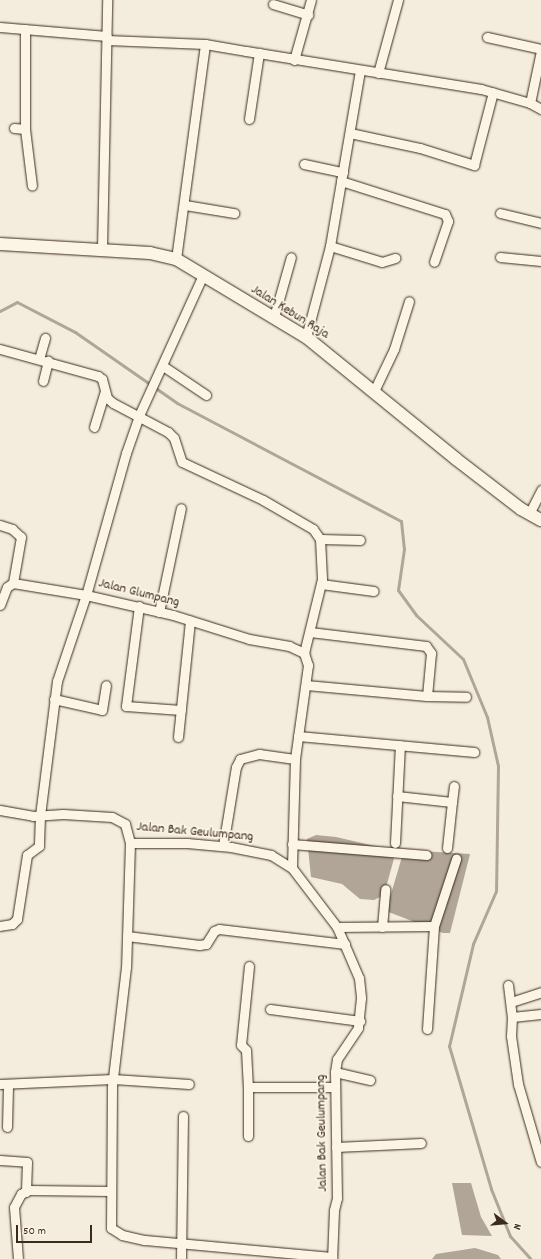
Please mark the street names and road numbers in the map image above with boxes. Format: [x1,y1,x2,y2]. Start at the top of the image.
street label: Jalan Kebun Raja [248,281,332,343]
street label: Jalan Glumpang [97,575,181,611]
street label: Jalan Bak Geulumpang [136,819,254,845]
street label: Jalan Bak Geulumpang [313,1074,331,1192]

